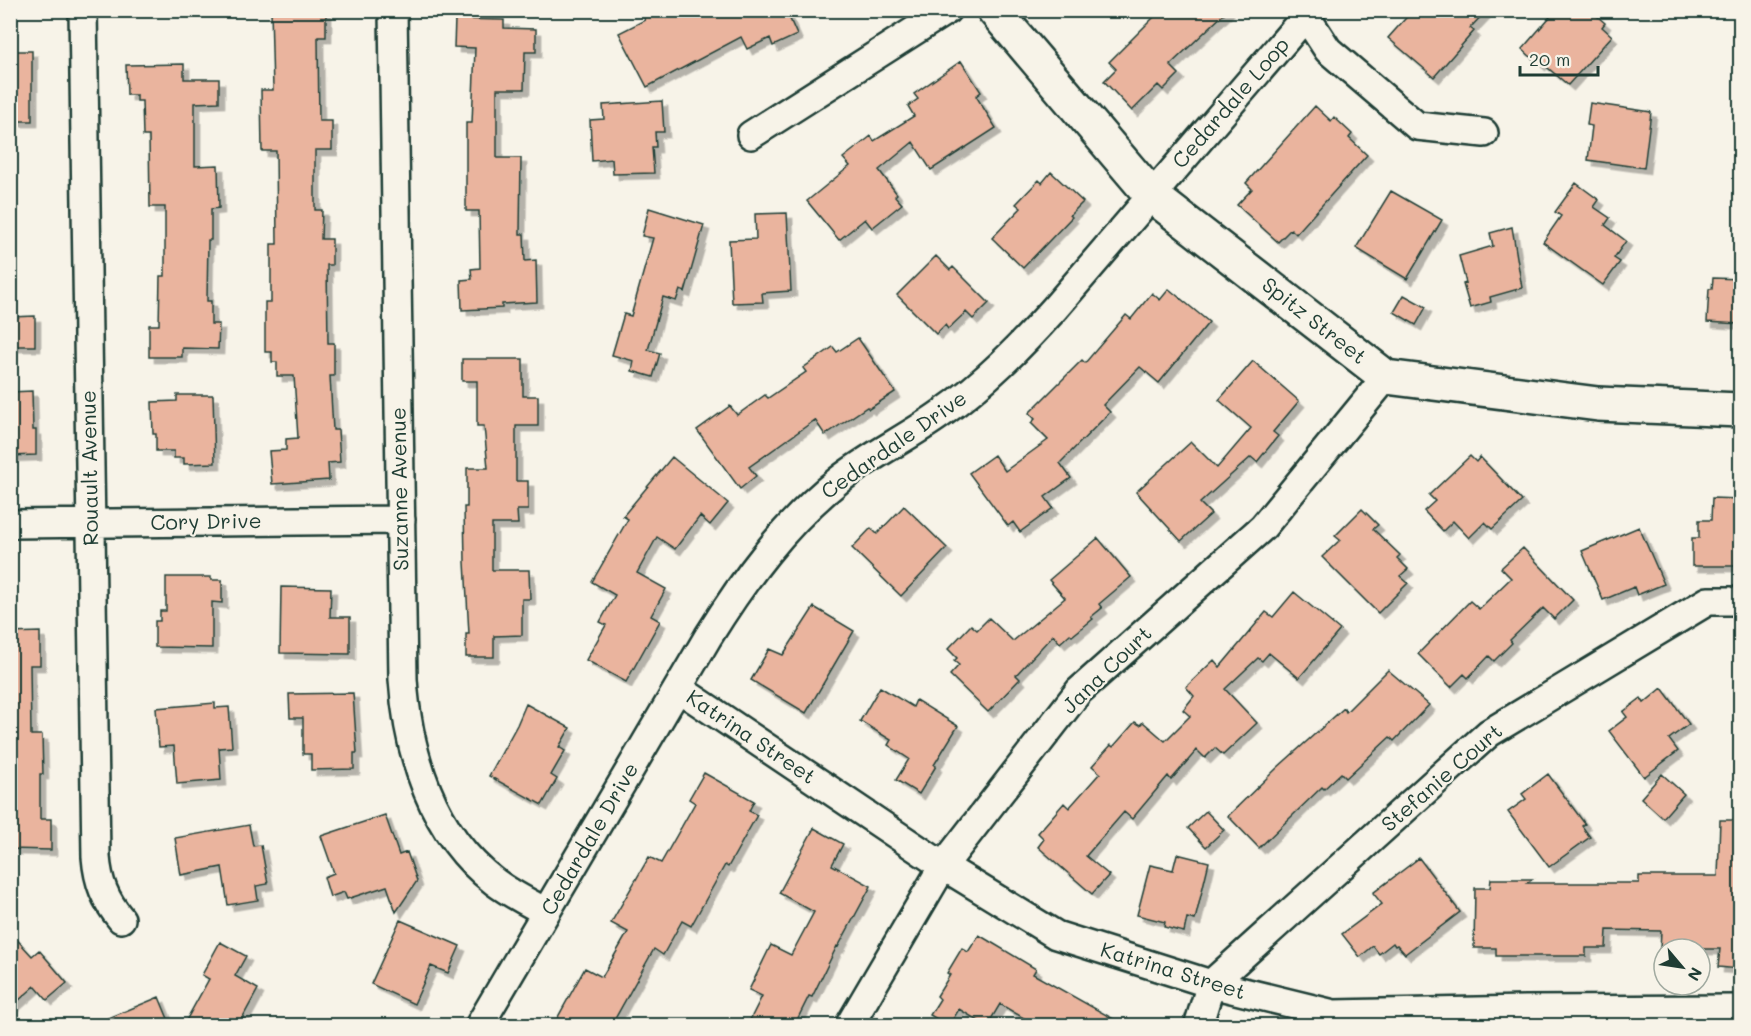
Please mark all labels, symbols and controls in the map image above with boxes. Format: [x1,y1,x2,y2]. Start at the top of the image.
street label: Cedardale Loop [1165,31,1294,173]
scale bar [1520,39,1598,77]
text: 20 m [1529,47,1570,71]
street label: Spitz Street [1257,270,1373,369]
street label: Cedardale Drive [815,383,971,504]
street label: Rouault Avenue [74,390,103,546]
street label: Suzanne Avenue [384,407,413,571]
street label: Cory Drive [150,506,262,535]
street label: Jana Court [1055,619,1157,718]
street label: Katrina Street [682,683,822,789]
street label: Stefanie Court [1375,717,1507,837]
street label: Cedardale Drive [534,757,643,919]
street label: Katrina Street [1098,935,1249,1004]
north arrow [1652,937,1712,997]
text: N [1683,964,1708,985]

